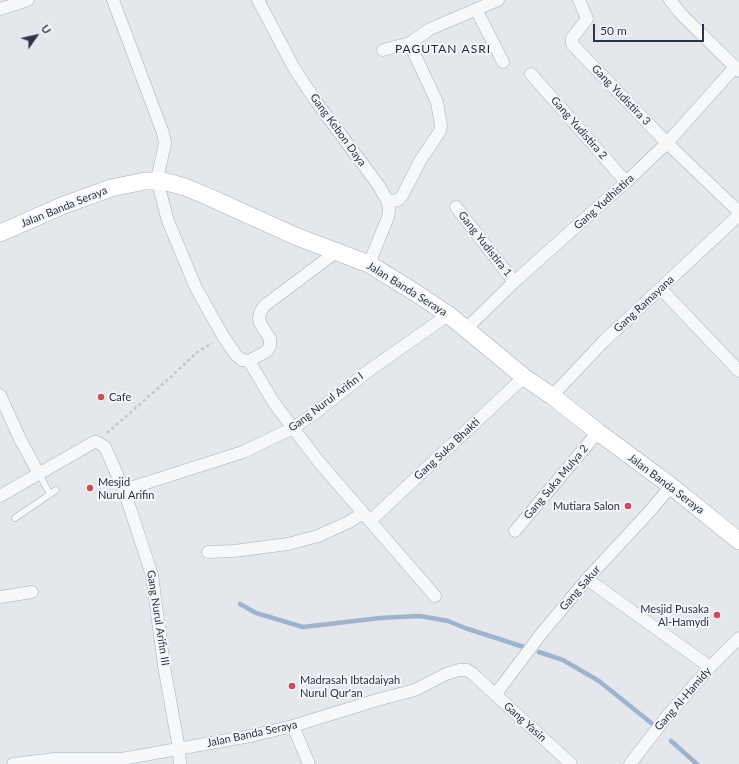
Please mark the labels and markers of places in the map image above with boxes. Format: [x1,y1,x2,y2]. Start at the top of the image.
place label: Cafe [109,390,131,404]
marker: Cafe [96,392,106,402]
place label: Mesjid Nurul Arifin [98,475,154,501]
marker: Mesjid Nurul Arifin [85,483,95,493]
place label: Mutiara Salon [553,499,620,513]
marker: Mutiara Salon [623,501,633,511]
place label: Mesjid Pusaka Al-Hamydi [640,602,709,628]
marker: Mesjid Pusaka Al-Hamydi [712,610,722,620]
place label: Madrasah Ibtadaiyah Nurul Qur'an [300,673,400,699]
marker: Madrasah Ibtadaiyah Nurul Qur'an [287,681,297,691]

